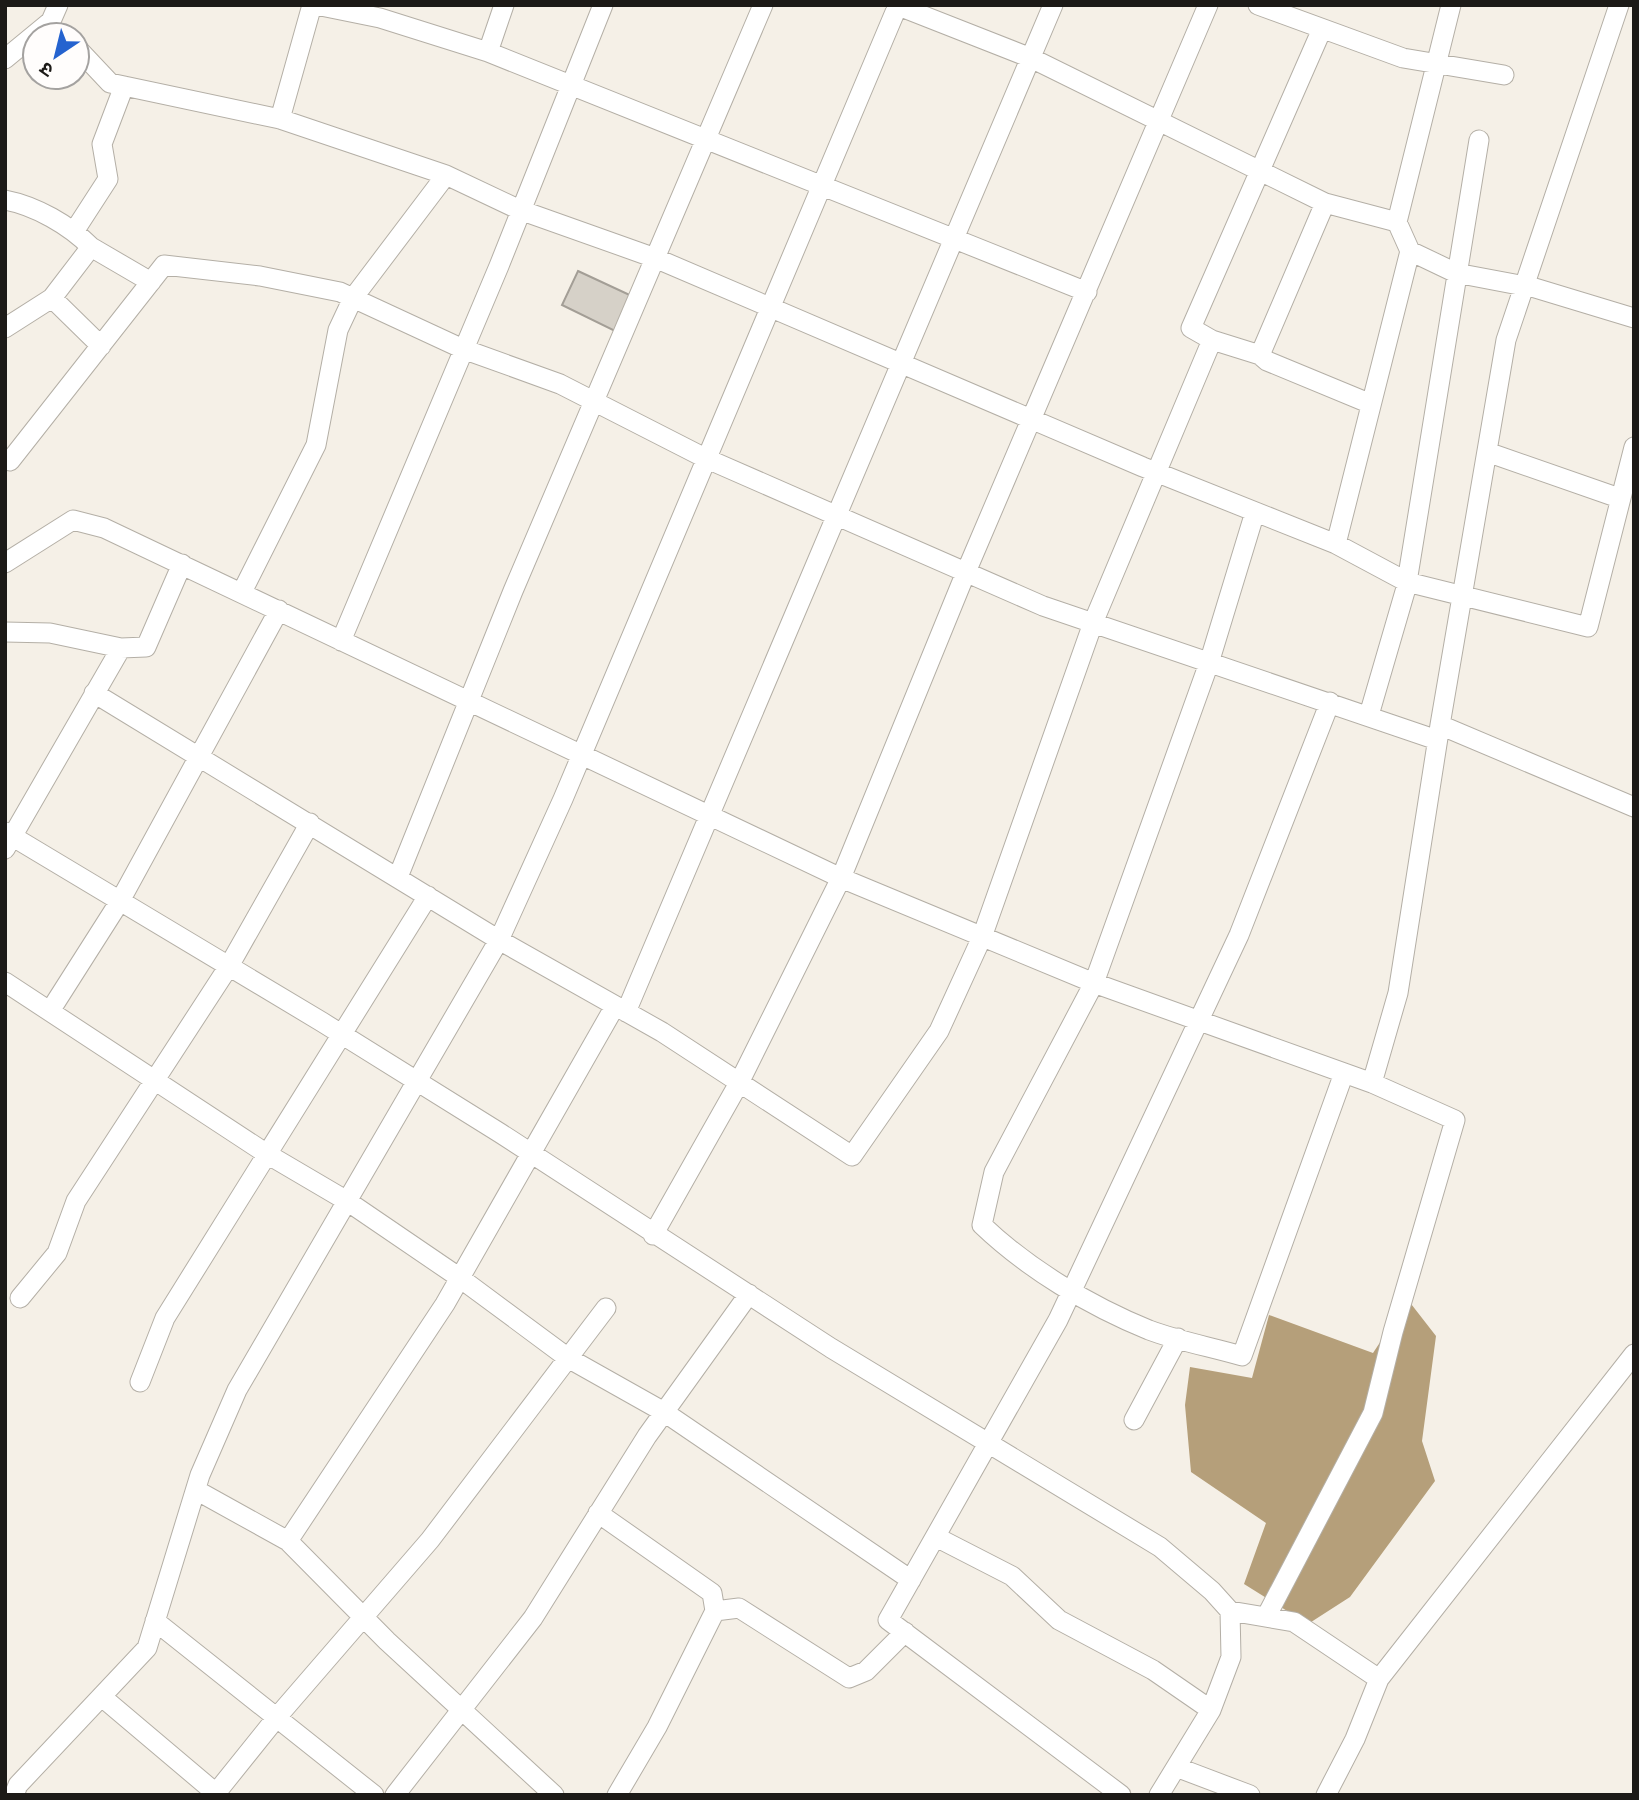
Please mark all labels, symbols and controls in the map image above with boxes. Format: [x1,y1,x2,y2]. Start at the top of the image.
north arrow [21,21,91,91]
text: उ [34,57,57,83]

